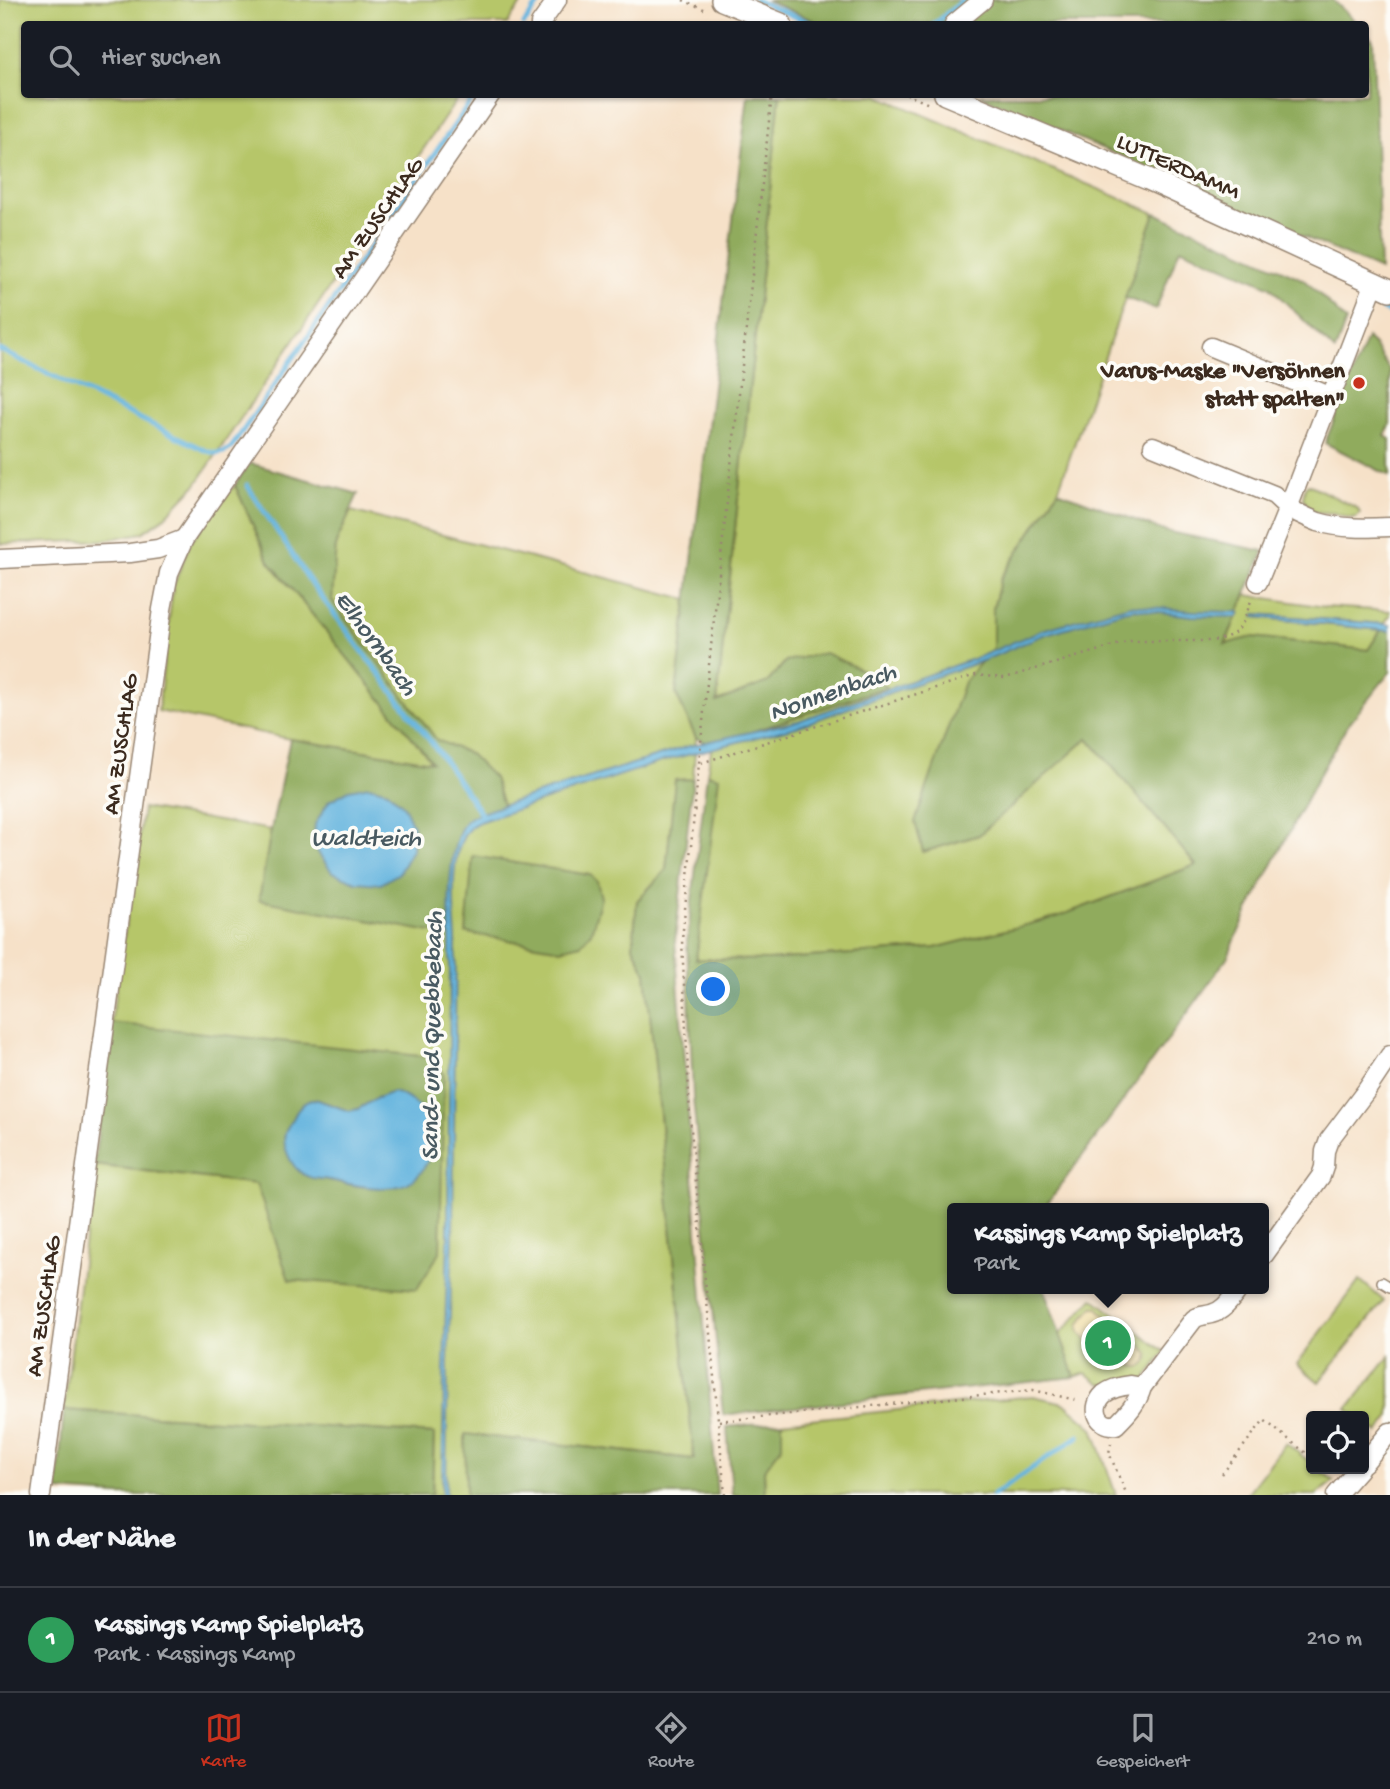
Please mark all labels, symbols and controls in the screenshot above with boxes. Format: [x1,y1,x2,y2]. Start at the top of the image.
search box [21,21,1369,98]
icon: search [45,41,83,79]
text: Hier suchen [101,44,221,75]
street label: LUTTERDAMM [1111,128,1244,208]
street label: AM ZUSCHLAG [326,152,432,285]
place label: Varus-Maske "Versöhnen statt spalten" [1100,358,1346,415]
marker: Varus-Maske "Versöhnen statt spalten" [1351,375,1367,391]
water label: Elhornbach [326,586,423,704]
water label: Nonnenbach [766,658,902,730]
street label: AM ZUSCHLAG [98,671,147,817]
water label: Waldteich [311,825,422,856]
water label: Sand- und Quebbebach [417,910,452,1161]
your location [696,972,730,1006]
popup [947,1203,1269,1294]
text: Kassings Kamp Spielplatz [974,1220,1242,1251]
street label: AM ZUSCHLAG [21,1233,70,1379]
text: Park [974,1251,1018,1278]
pin: 1 [1085,1317,1131,1369]
map controls [1306,1411,1369,1474]
button: locate [1306,1411,1369,1474]
text: In der Nähe [28,1523,175,1558]
text: Kassings Kamp Spielplatz [95,1611,362,1642]
text: 1 [46,1626,56,1653]
text: 210 m [1307,1626,1362,1653]
text: Park · Kassings Kamp [95,1642,295,1669]
tab: Karte [201,1709,246,1774]
tab: Route [648,1709,694,1774]
tab: Gespeichert [1096,1709,1189,1774]

